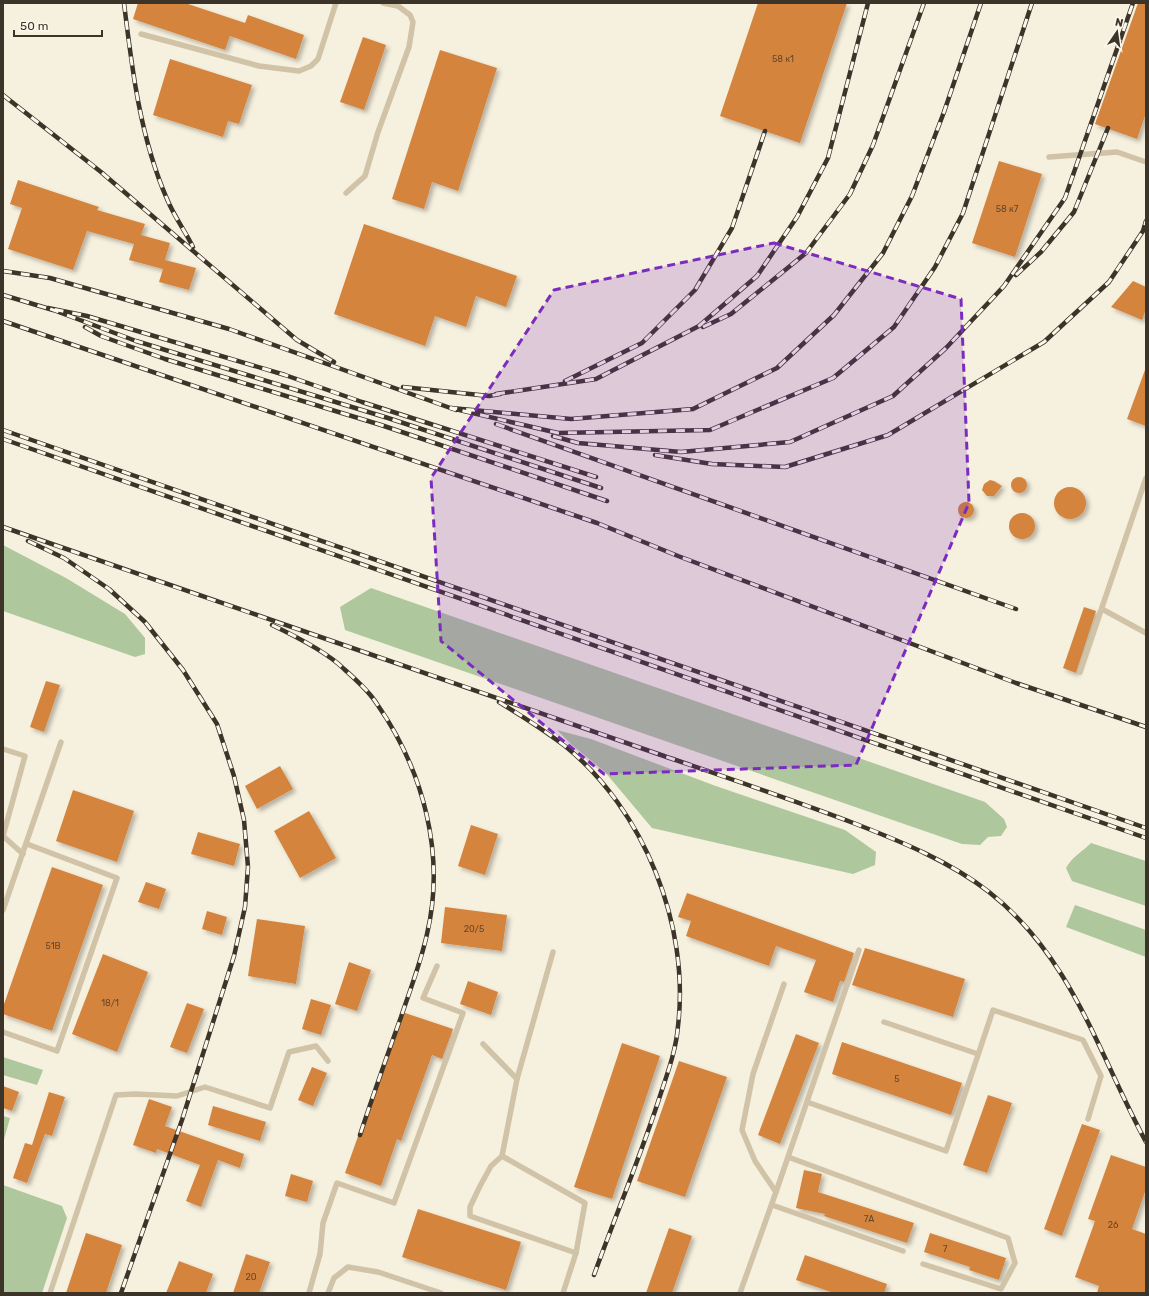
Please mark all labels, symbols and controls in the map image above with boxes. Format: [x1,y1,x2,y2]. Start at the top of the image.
scale bar [14,12,102,38]
north arrow [1097,12,1137,52]
text: N [1114,16,1125,30]
text: 50 m [20,19,48,33]
house number: 58 к1 [772,54,794,64]
house number: 58 к7 [996,204,1019,214]
house number: 20/5 [464,924,484,934]
house number: 51В [45,941,61,951]
house number: 18/1 [101,998,119,1008]
house number: 5 [894,1074,900,1084]
house number: 7А [864,1214,874,1224]
house number: 26 [1108,1220,1119,1230]
house number: 7 [943,1244,948,1254]
house number: 20 [246,1272,257,1282]

